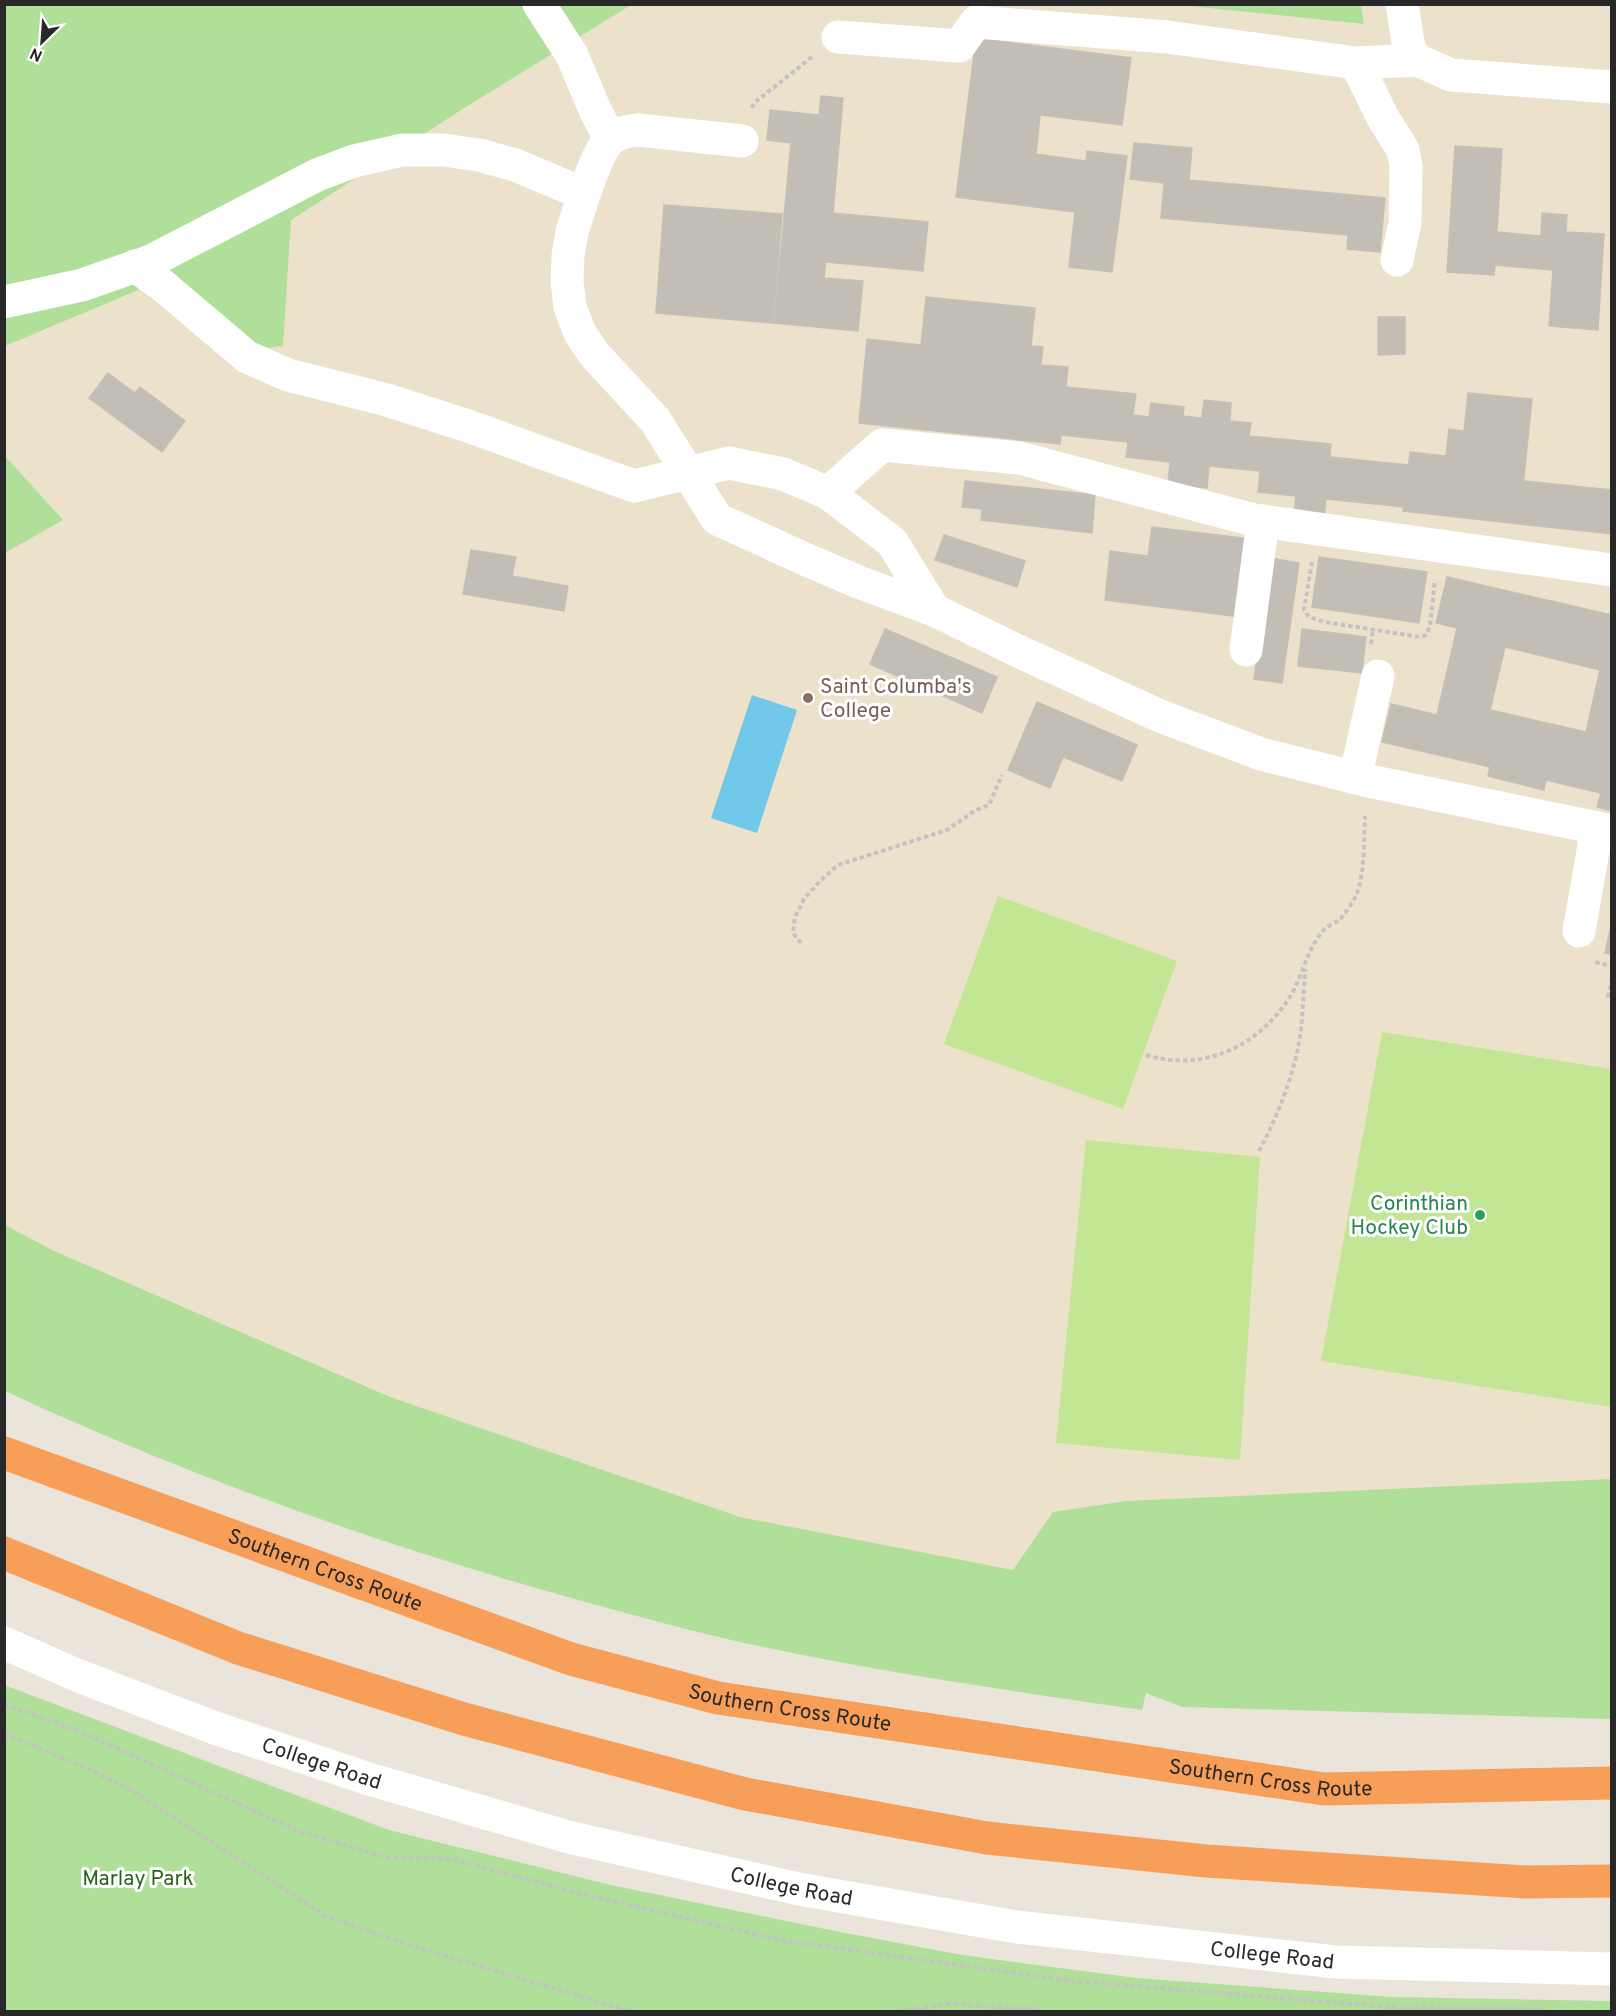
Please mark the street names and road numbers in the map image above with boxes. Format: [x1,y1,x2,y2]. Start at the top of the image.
street label: Southern Cross Route [224,1523,426,1619]
street label: Southern Cross Route [685,1679,893,1739]
street label: College Road [258,1732,384,1797]
street label: Southern Cross Route [1167,1754,1373,1805]
street label: College Road [727,1862,855,1913]
street label: College Road [1209,1936,1336,1977]

